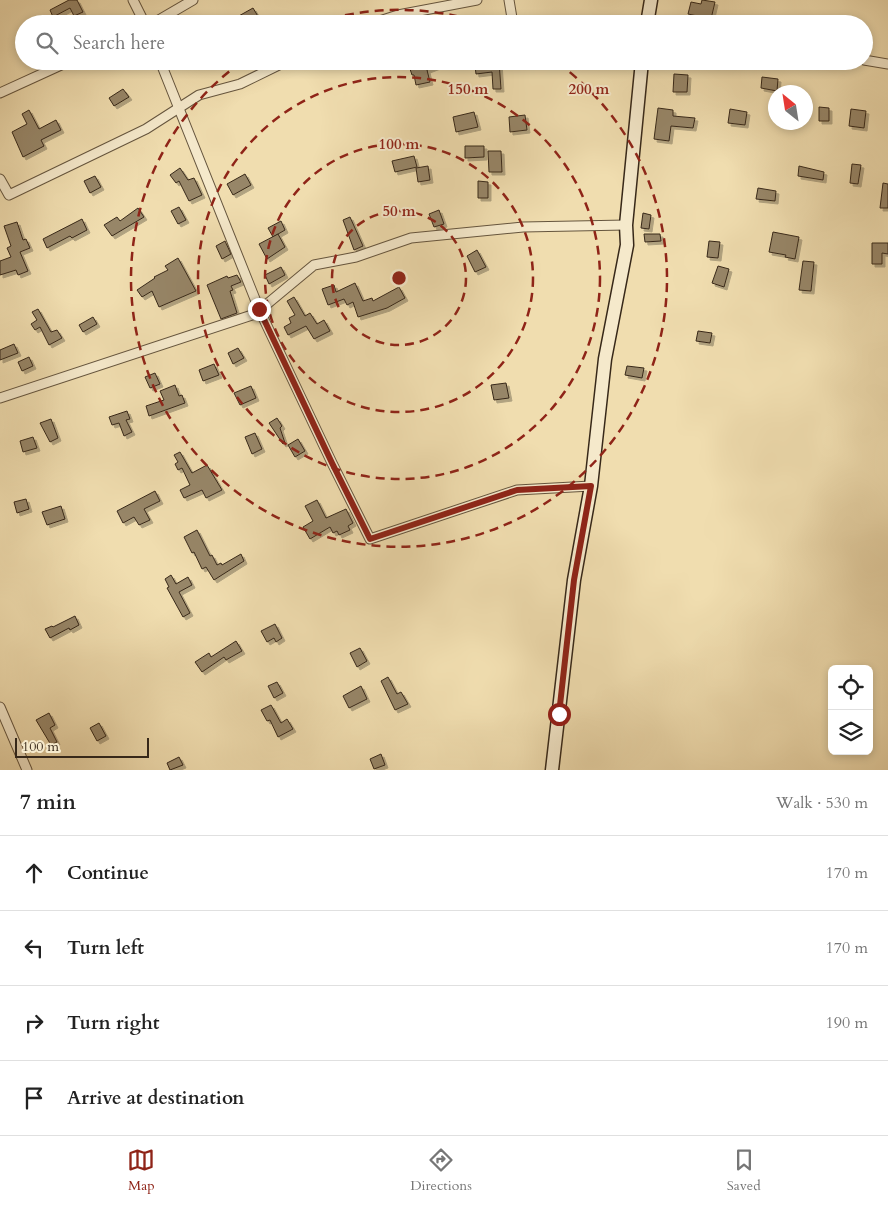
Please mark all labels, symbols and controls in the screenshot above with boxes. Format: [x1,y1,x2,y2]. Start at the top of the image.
search box [15,15,873,70]
icon: search [33,29,61,57]
text: Search here [73,30,165,56]
text: 150 m [448,79,489,99]
text: 200 m [569,79,610,99]
north arrow [768,85,813,130]
text: 100 m [379,134,420,154]
text: 50 m [382,201,416,221]
centre of rings [390,269,408,287]
route end [248,298,271,321]
map controls [828,665,873,755]
button: locate [828,665,873,710]
route start [548,703,571,726]
button: layers [828,710,873,755]
scale bar [15,735,149,758]
text: 100 m [22,737,59,756]
text: 7 min [20,788,76,817]
text: Walk · 530 m [776,792,868,814]
icon: ahead [20,859,48,887]
text: Continue [67,860,149,886]
text: 170 m [826,862,868,884]
icon: left [20,934,48,962]
text: Turn left [67,935,144,961]
text: 170 m [826,937,868,959]
icon: right [20,1009,48,1037]
text: Turn right [67,1010,159,1036]
text: 190 m [826,1012,868,1034]
icon: arrive [20,1084,48,1112]
text: Arrive at destination [67,1085,244,1111]
tab: Map [127,1146,155,1195]
tab: Directions [410,1146,472,1195]
tab: Saved [727,1146,761,1195]

